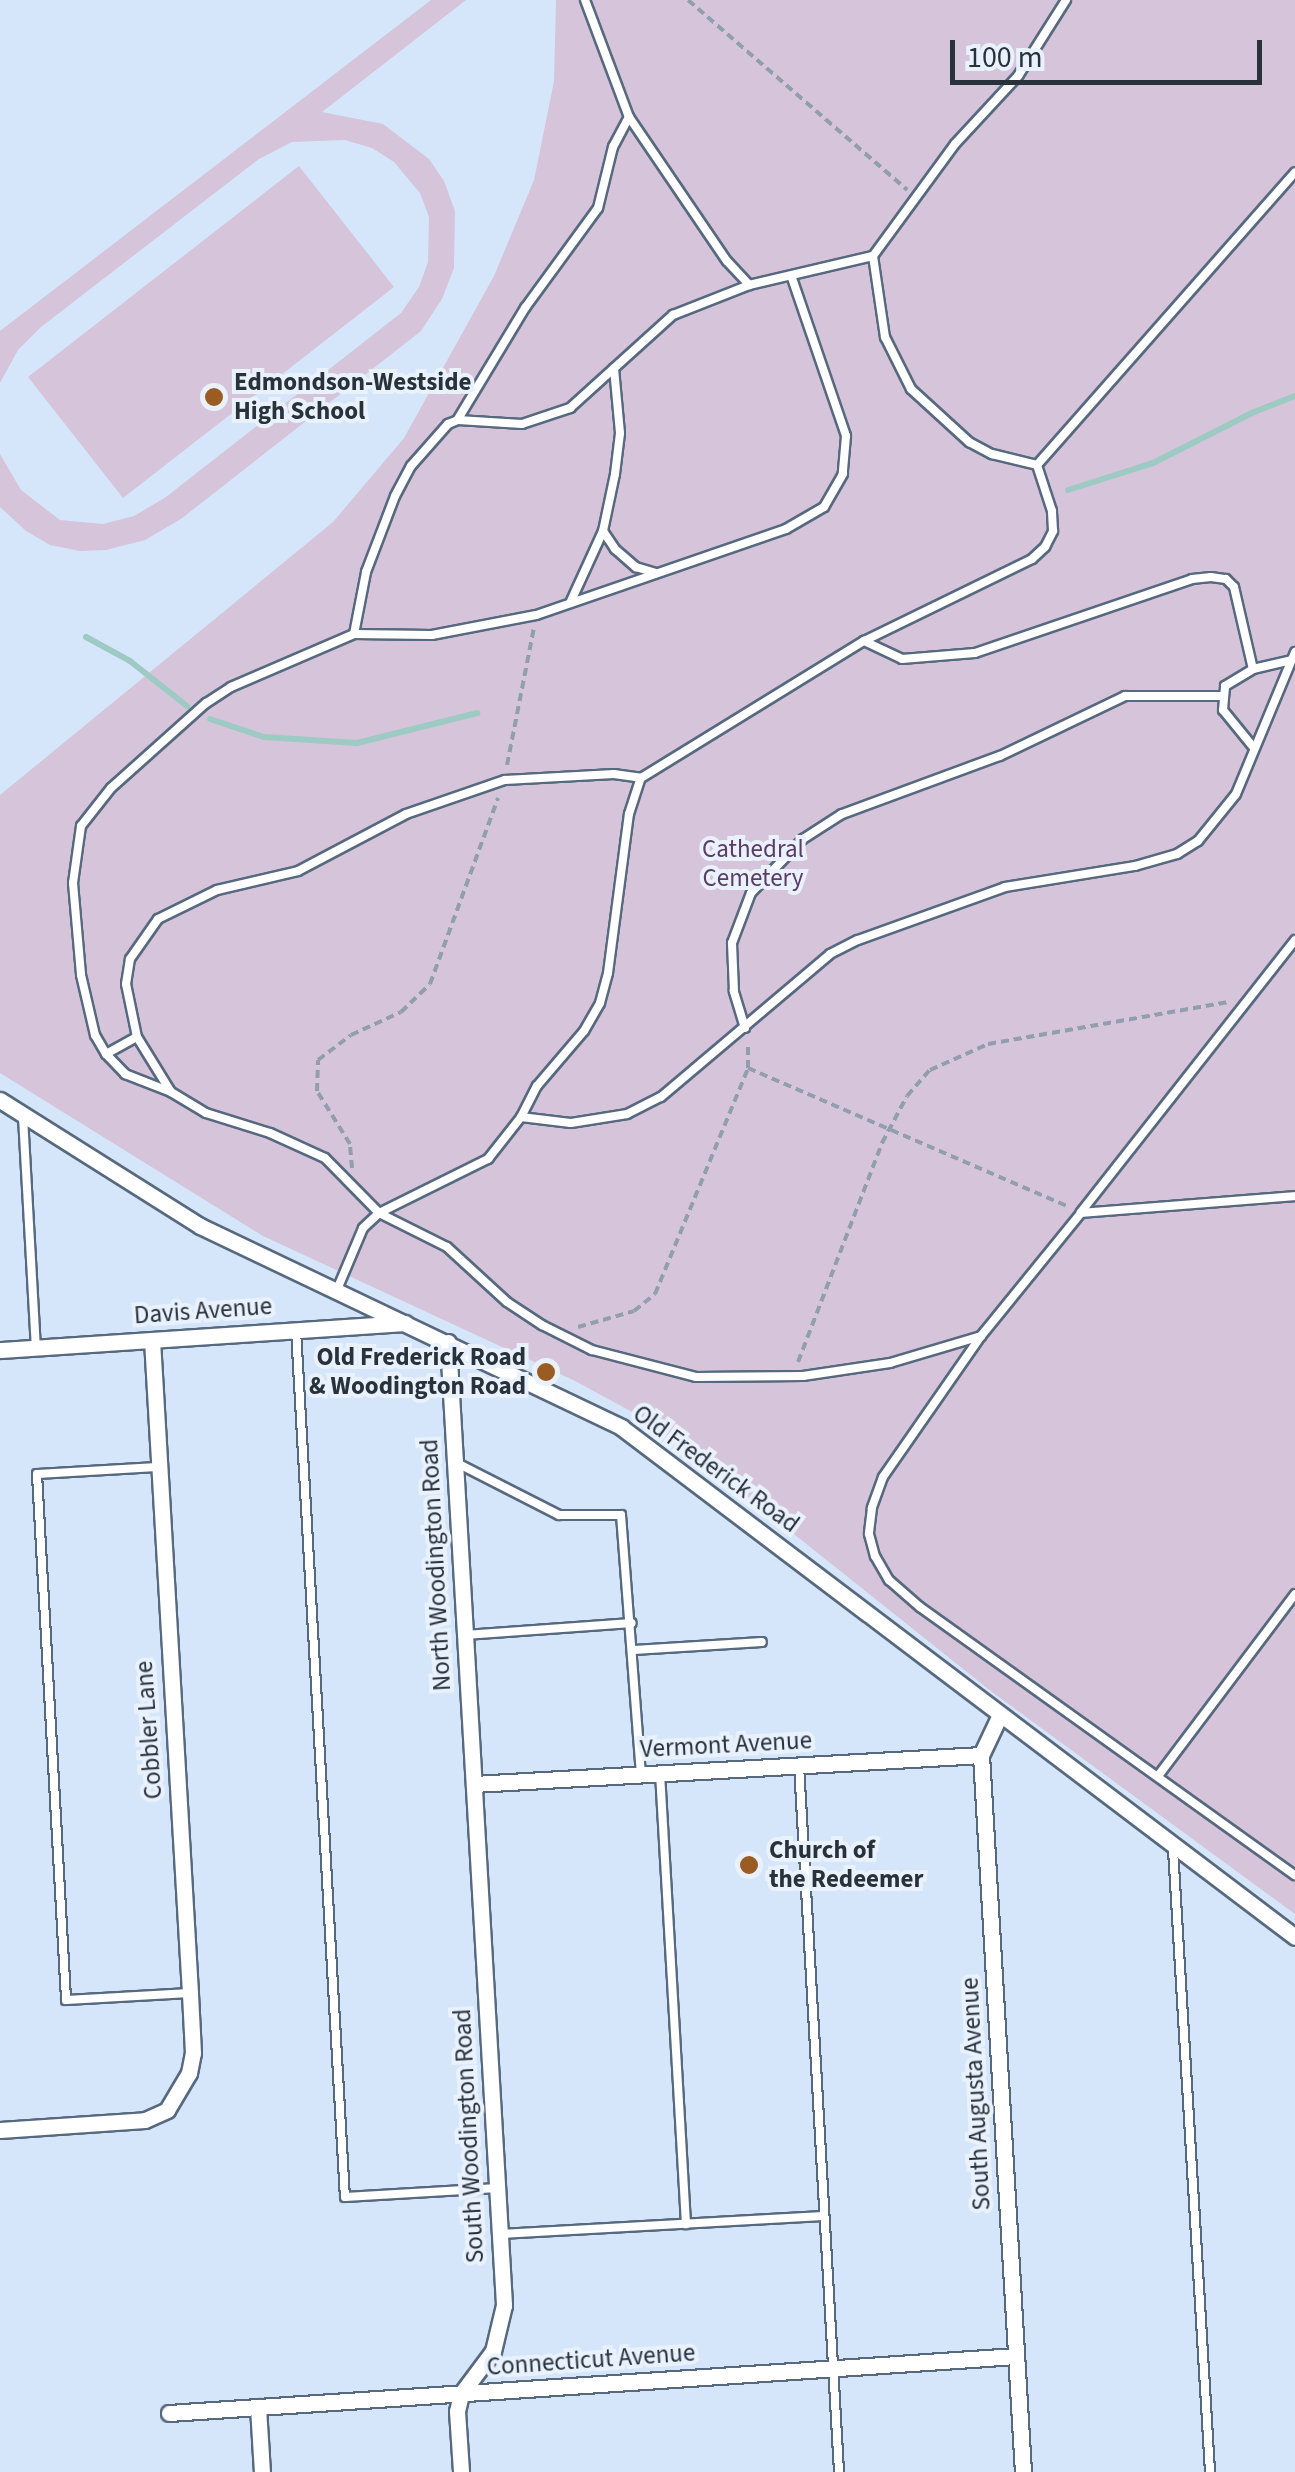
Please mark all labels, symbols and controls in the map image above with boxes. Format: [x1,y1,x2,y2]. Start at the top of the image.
scale bar [955,20,1268,82]
text: 100 m [967,36,1043,79]
place label: Edmondson-Westside High School [234,368,471,427]
marker: Edmondson-Westside High School [203,386,225,408]
park label: Cathedral Cemetery [702,835,804,894]
street label: Davis Avenue [133,1291,273,1331]
place label: Old Frederick Road & Woodington Road [309,1343,526,1402]
marker: Old Frederick Road & Woodington Road [535,1361,557,1383]
street label: Old Frederick Road [627,1399,805,1539]
street label: North Woodington Road [414,1438,458,1692]
street label: Cobbler Lane [129,1660,169,1800]
street label: Vermont Avenue [639,1726,813,1764]
place label: Church of the Redeemer [769,1836,923,1895]
marker: Church of the Redeemer [738,1854,760,1876]
street label: South Augusta Avenue [955,1977,997,2211]
street label: South Woodington Road [447,2008,491,2264]
street label: Connecticut Avenue [486,2338,696,2382]

